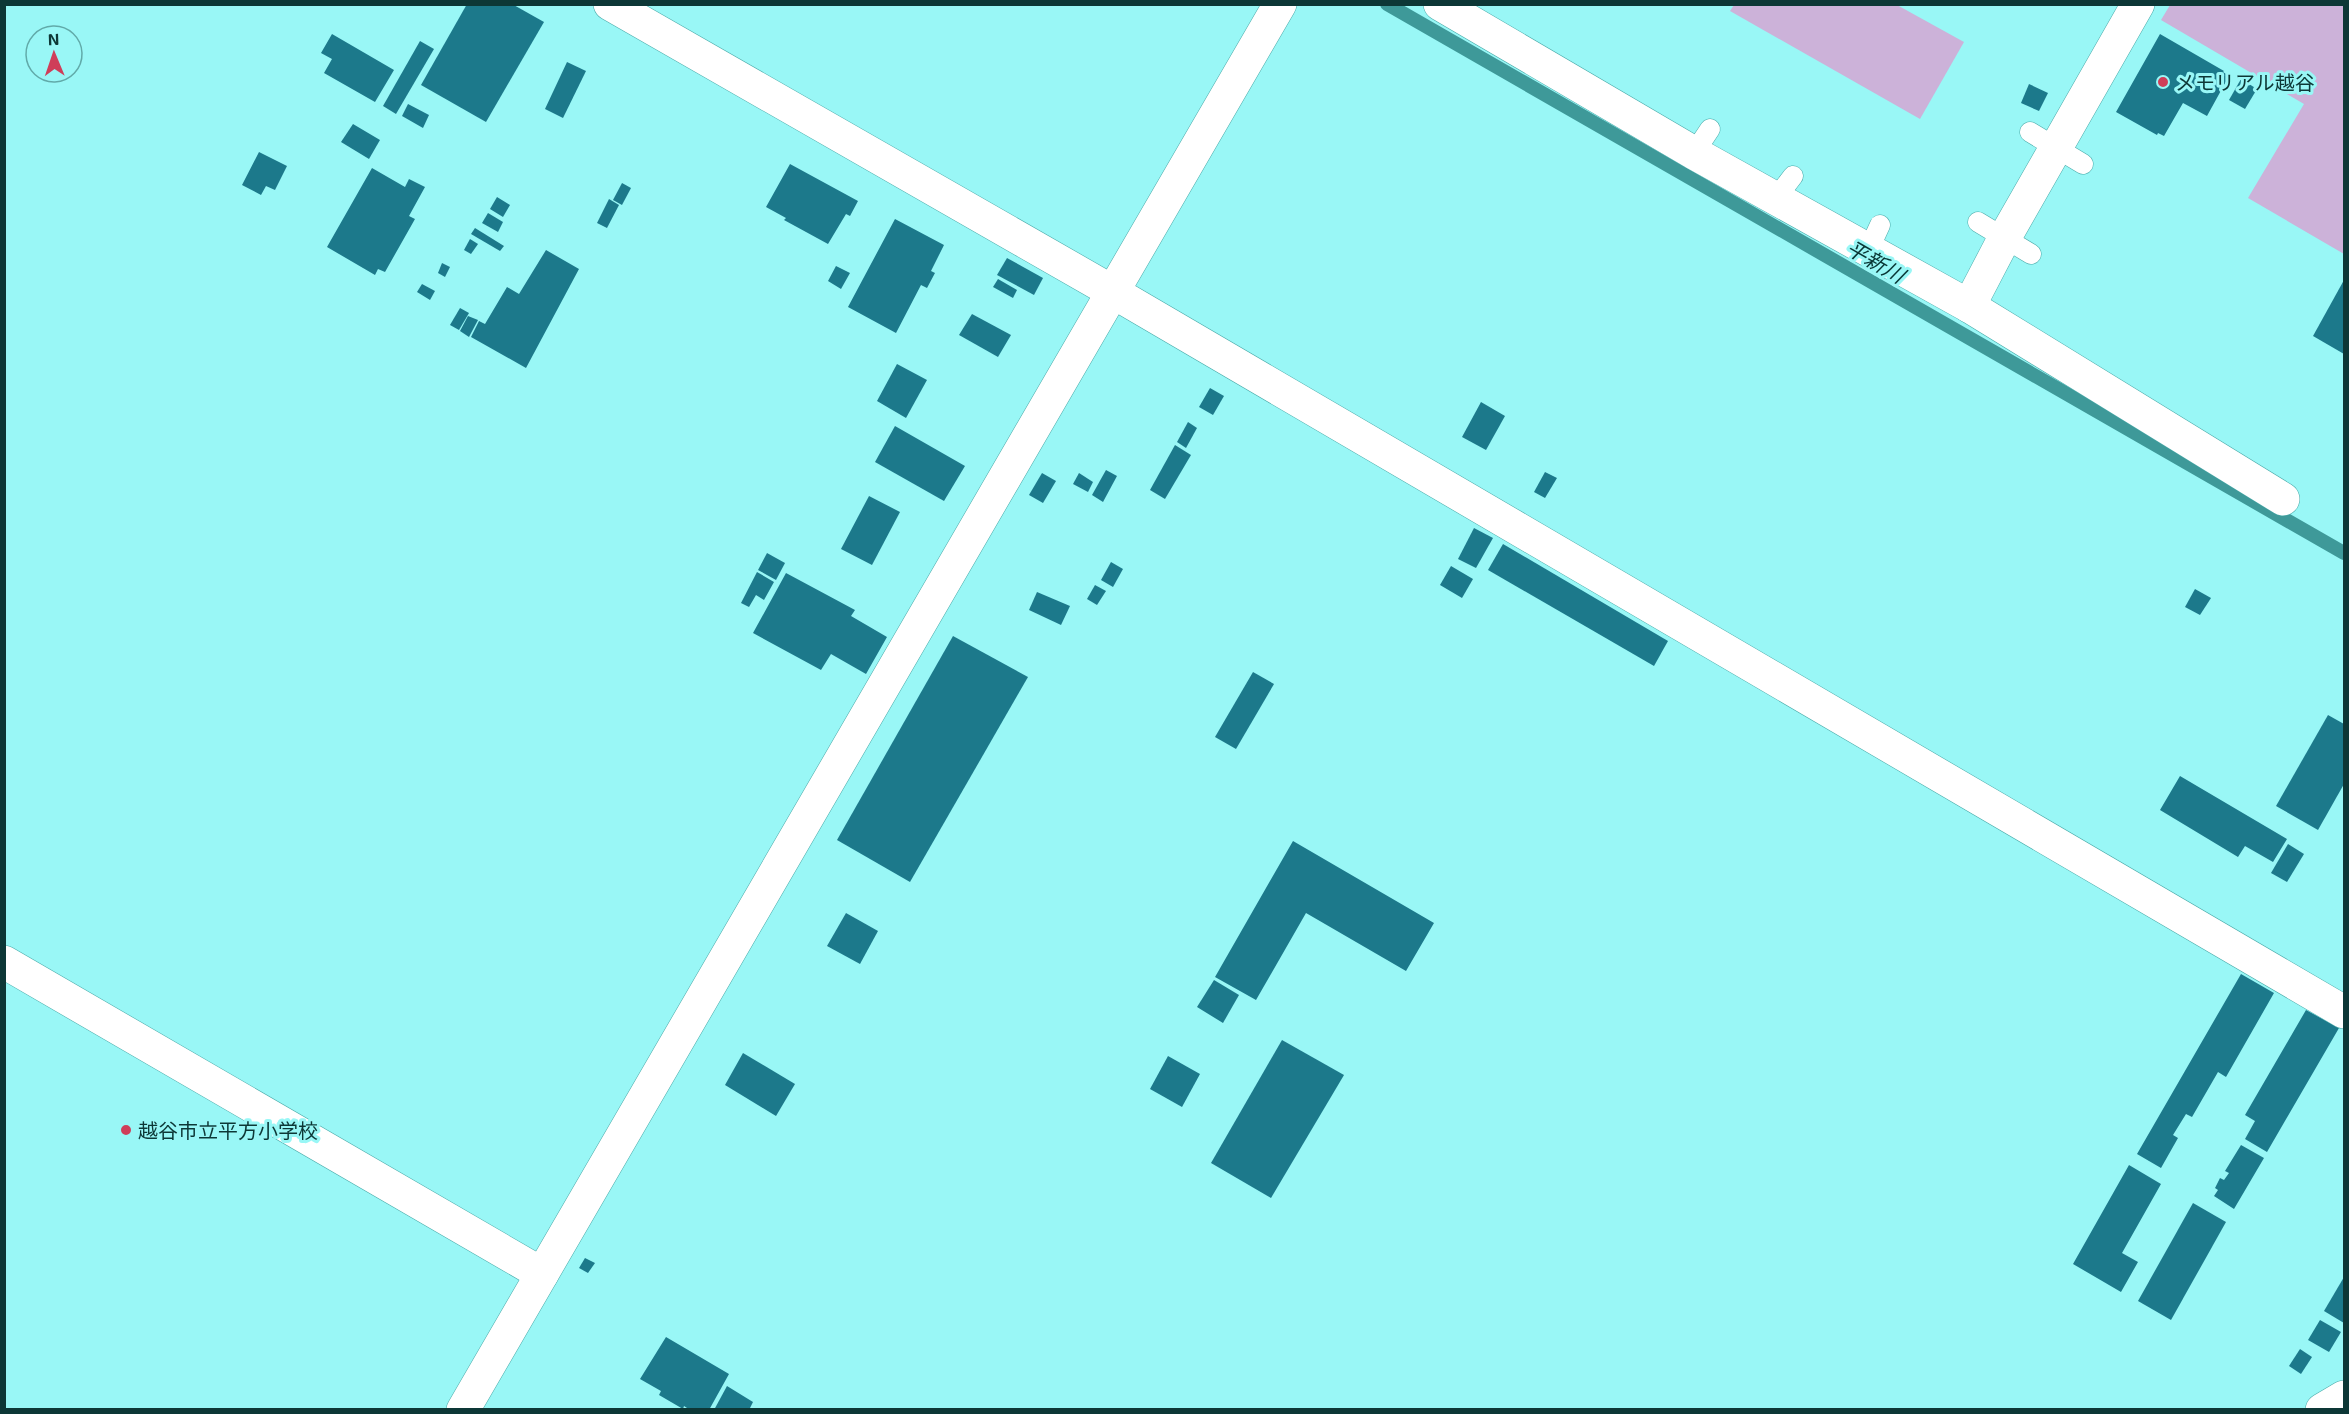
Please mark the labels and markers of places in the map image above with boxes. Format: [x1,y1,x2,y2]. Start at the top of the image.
place label: メモリアル越谷 [2175,70,2315,94]
marker: メモリアル越谷 [2156,75,2170,89]
place label: 越谷市立平方小学校 [138,1118,318,1142]
marker: 越谷市立平方小学校 [119,1123,133,1137]

